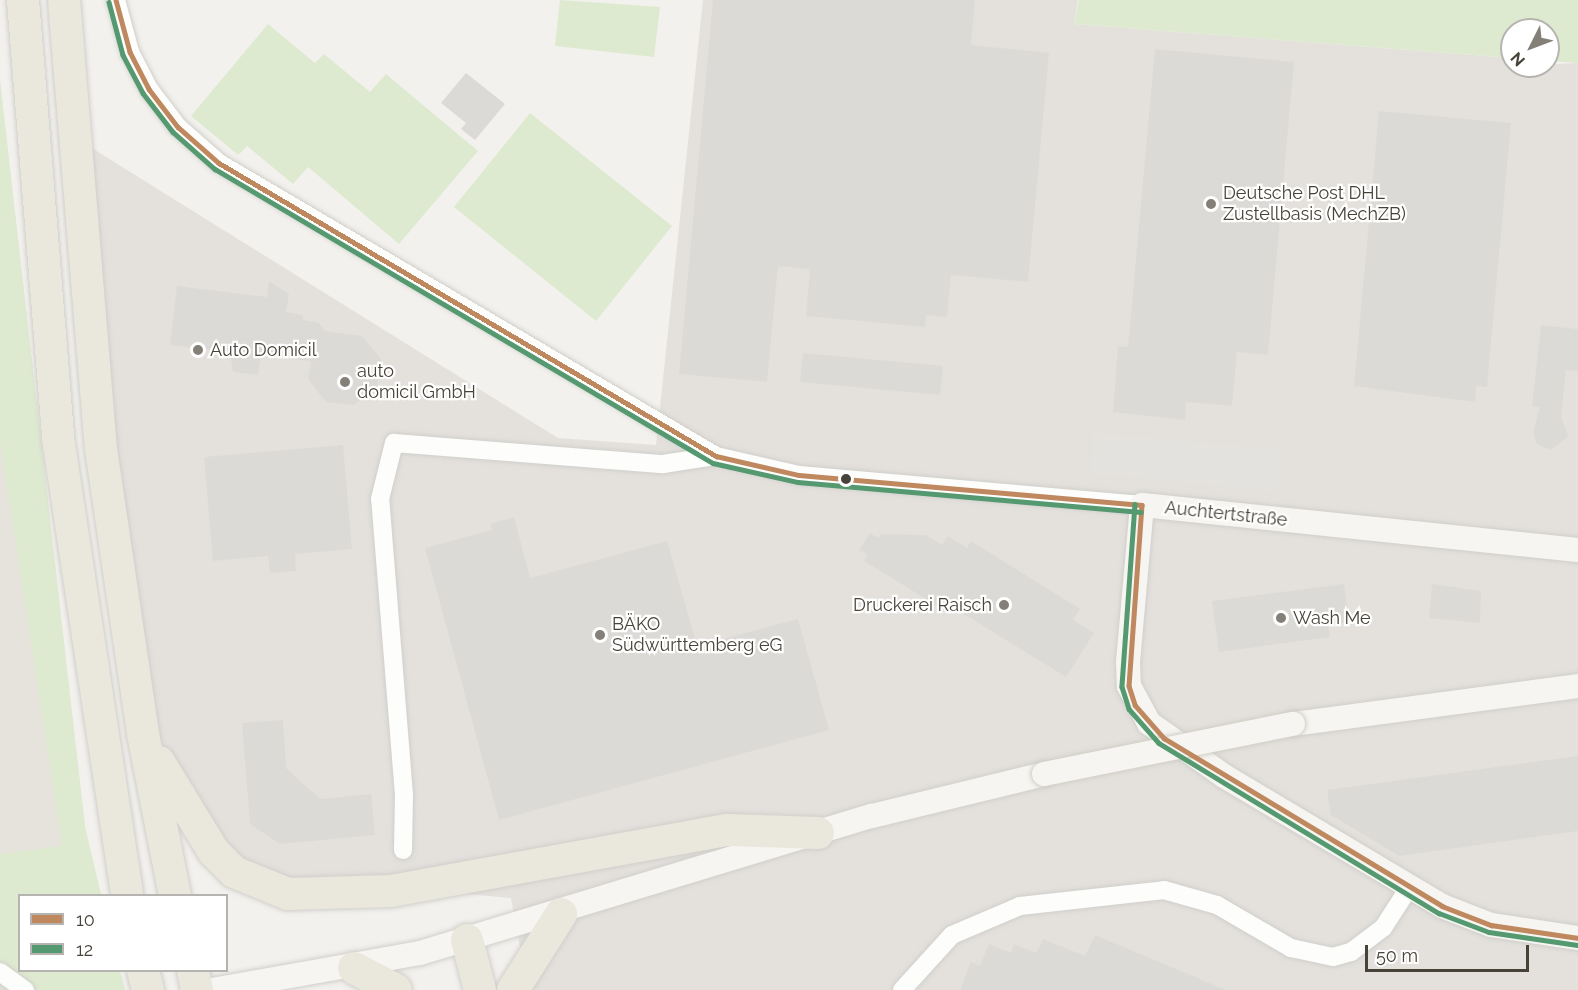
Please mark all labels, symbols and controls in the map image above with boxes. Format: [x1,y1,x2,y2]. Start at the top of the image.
north arrow [1500,18,1560,78]
text: N [1507,48,1529,70]
place label: Deutsche Post DHL Zustellbasis (MechZB) [1223,183,1406,226]
marker: Deutsche Post DHL Zustellbasis (MechZB) [1204,197,1218,211]
place label: Auto Domicil [210,339,317,361]
marker: Auto Domicil [191,343,205,357]
place label: auto domicil GmbH [357,361,476,404]
marker: auto domicil GmbH [338,375,352,389]
unlabelled marker [840,473,852,485]
street label: Auchtertstraße [1164,497,1288,531]
place label: Druckerei Raisch [853,594,992,616]
marker: Druckerei Raisch [997,598,1011,612]
place label: Wash Me [1293,607,1371,629]
marker: Wash Me [1274,611,1288,625]
place label: BÄKO Südwürttemberg eG [612,614,782,656]
marker: BÄKO Südwürttemberg eG [593,628,607,642]
legend [18,894,228,972]
text: 10 [76,909,95,930]
scale bar [1368,933,1532,971]
text: 12 [76,939,93,960]
text: 50 m [1376,945,1418,966]

